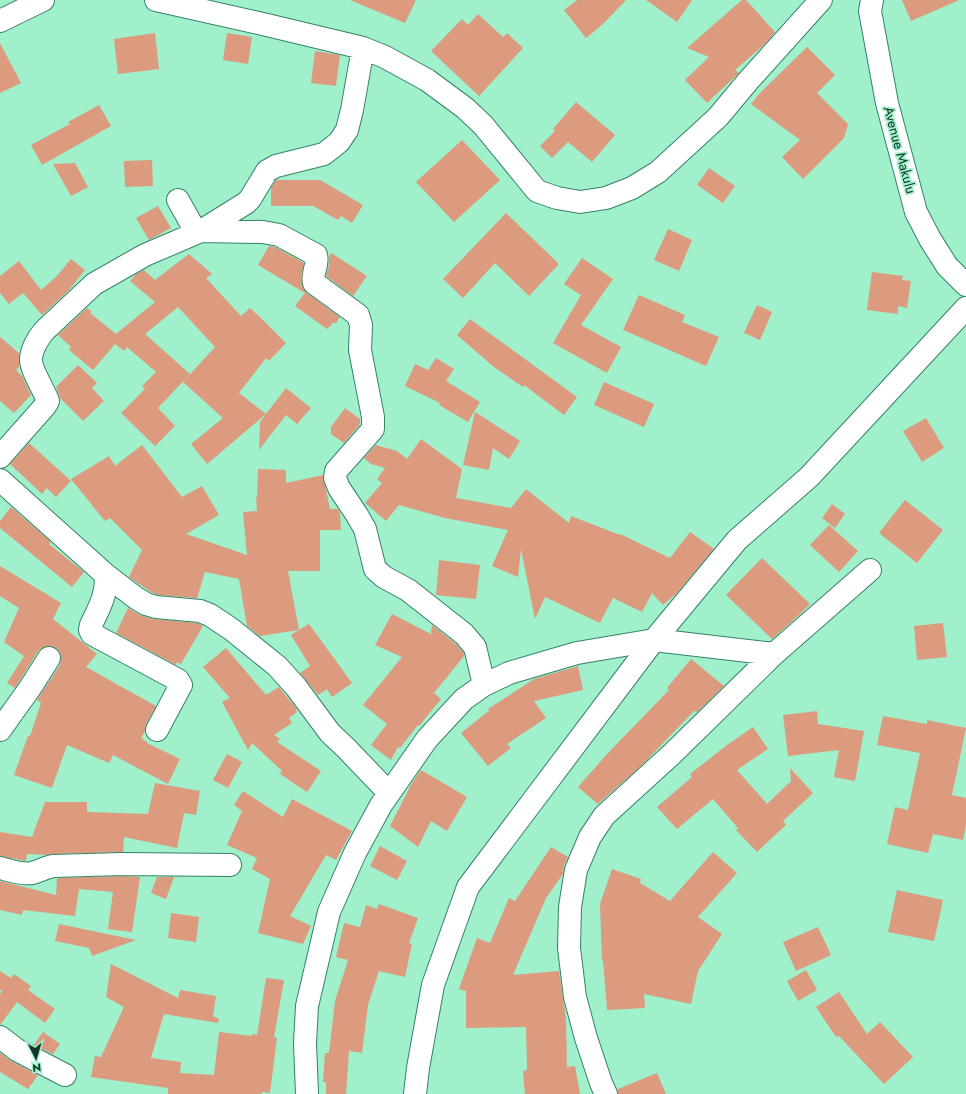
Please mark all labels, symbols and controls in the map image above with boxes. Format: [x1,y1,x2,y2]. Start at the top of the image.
street label: Avenue Makulu [879,104,921,196]
north arrow [16,1038,56,1078]
text: N [32,1060,42,1076]

